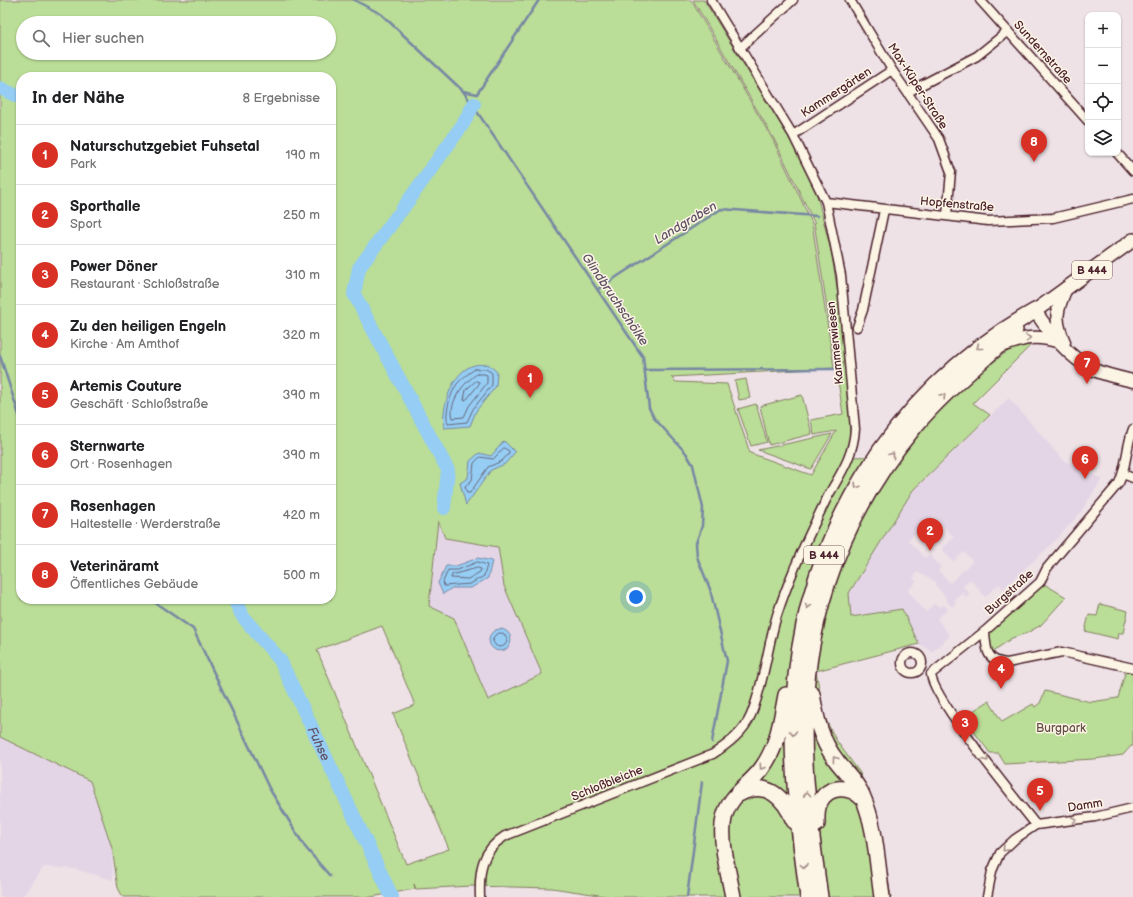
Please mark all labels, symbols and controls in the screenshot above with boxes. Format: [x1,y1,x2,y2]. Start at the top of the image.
map controls [1085,12,1121,156]
button: + [1085,12,1121,48]
search box [16,16,336,60]
street label: Sundernstraße [1010,18,1075,87]
icon: search [30,27,52,49]
text: Hier suchen [62,29,144,48]
street label: Max-Küper-Straße [884,40,951,132]
button: − [1085,48,1121,84]
street label: Kammergärten [798,64,874,121]
button: locate [1085,84,1121,120]
text: In der Nähe [32,88,125,108]
text: 8 Ergebnisse [242,90,320,106]
button: layers [1085,120,1121,156]
pin: 8 [1021,129,1047,162]
text: Naturschutzgebiet Fuhsetal [70,137,260,156]
text: 1 [42,147,48,163]
text: 190 m [286,147,320,163]
text: Park [70,156,96,172]
street label: Hopfenstraße [919,194,994,215]
text: Sporthalle [70,197,140,216]
water label: Landgraben [651,198,720,248]
text: 2 [41,207,49,223]
text: 250 m [283,207,320,223]
text: Sport [70,216,102,232]
water label: Glindbruchschölke [578,250,652,349]
text: Power Döner [70,257,158,276]
road number: B 444 [1072,261,1112,279]
text: 3 [41,267,49,283]
text: 310 m [285,267,320,283]
text: Restaurant · Schloßstraße [70,276,220,292]
street label: Kammerwiesen [824,300,847,385]
text: Zu den heiligen Engeln [70,317,226,336]
text: 4 [41,327,49,343]
text: 320 m [282,327,320,343]
one-way arrow [1025,334,1031,343]
text: Kirche · Am Amthof [70,336,180,352]
one-way arrow [976,342,983,349]
pin: 7 [1074,351,1100,384]
pin: 1 [517,365,543,398]
text: Artemis Couture [70,377,182,396]
text: 5 [41,387,49,403]
text: 390 m [283,387,320,403]
one-way arrow [938,393,946,401]
text: Geschäft · Schloßstraße [70,396,208,412]
text: Sternwarte [70,437,145,456]
pin: 6 [1072,446,1098,479]
text: 6 [41,447,49,463]
text: 390 m [283,447,320,463]
one-way arrow [888,453,895,460]
text: Ort · Rosenhagen [70,456,172,472]
one-way arrow [854,482,862,489]
text: Rosenhagen [70,497,156,516]
text: 7 [41,507,49,523]
text: 420 m [282,507,320,523]
text: Haltestelle · Werderstraße [70,516,220,532]
pin: 2 [917,518,943,551]
road number: B 444 [804,546,844,564]
text: Veterinäramt [70,557,159,576]
text: 8 [41,567,49,583]
text: 500 m [283,567,320,583]
street label: Burgstraße [982,567,1037,618]
text: Öffentliches Gebäude [70,576,198,592]
your location [626,587,646,607]
one-way arrow [805,603,813,609]
pin: 4 [988,656,1014,689]
pin: 3 [952,710,978,743]
park label: Burgpark [1036,721,1086,736]
water label: Fuhse [304,724,334,764]
one-way arrow [789,730,797,736]
one-way arrow [981,755,988,762]
one-way arrow [833,756,840,763]
street label: Schloßbleiche [569,762,645,805]
one-way arrow [760,763,767,770]
pin: 5 [1027,778,1053,811]
one-way arrow [803,791,812,797]
street label: Damm [1067,795,1104,816]
one-way arrow [1071,816,1077,825]
one-way arrow [1002,844,1010,852]
one-way arrow [799,863,808,869]

